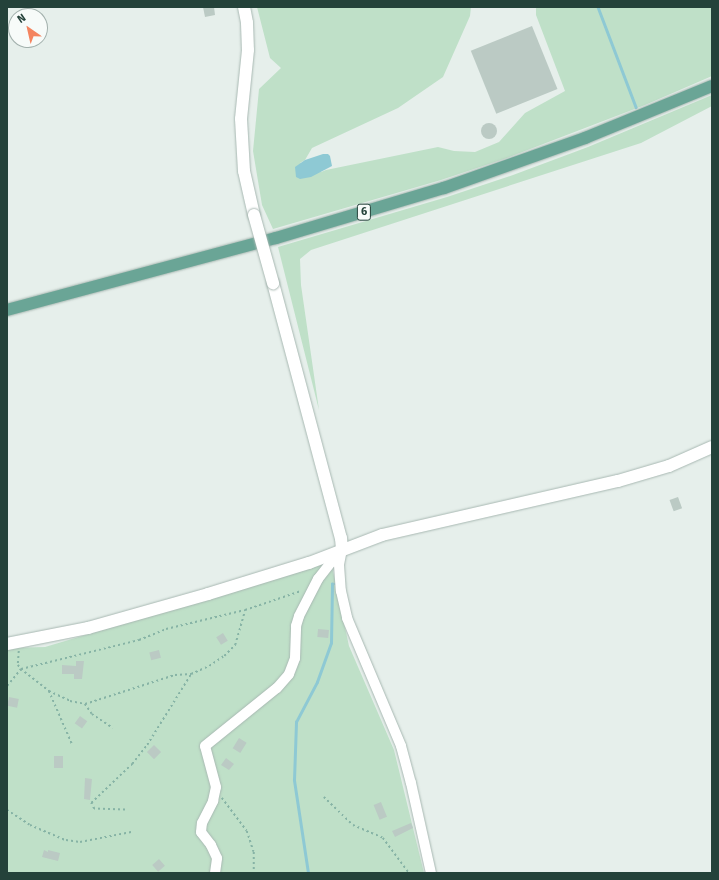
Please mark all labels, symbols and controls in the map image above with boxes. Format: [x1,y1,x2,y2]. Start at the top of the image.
north arrow [8,8,48,48]
text: N [15,11,28,26]
road number: 6 [356,203,372,221]

